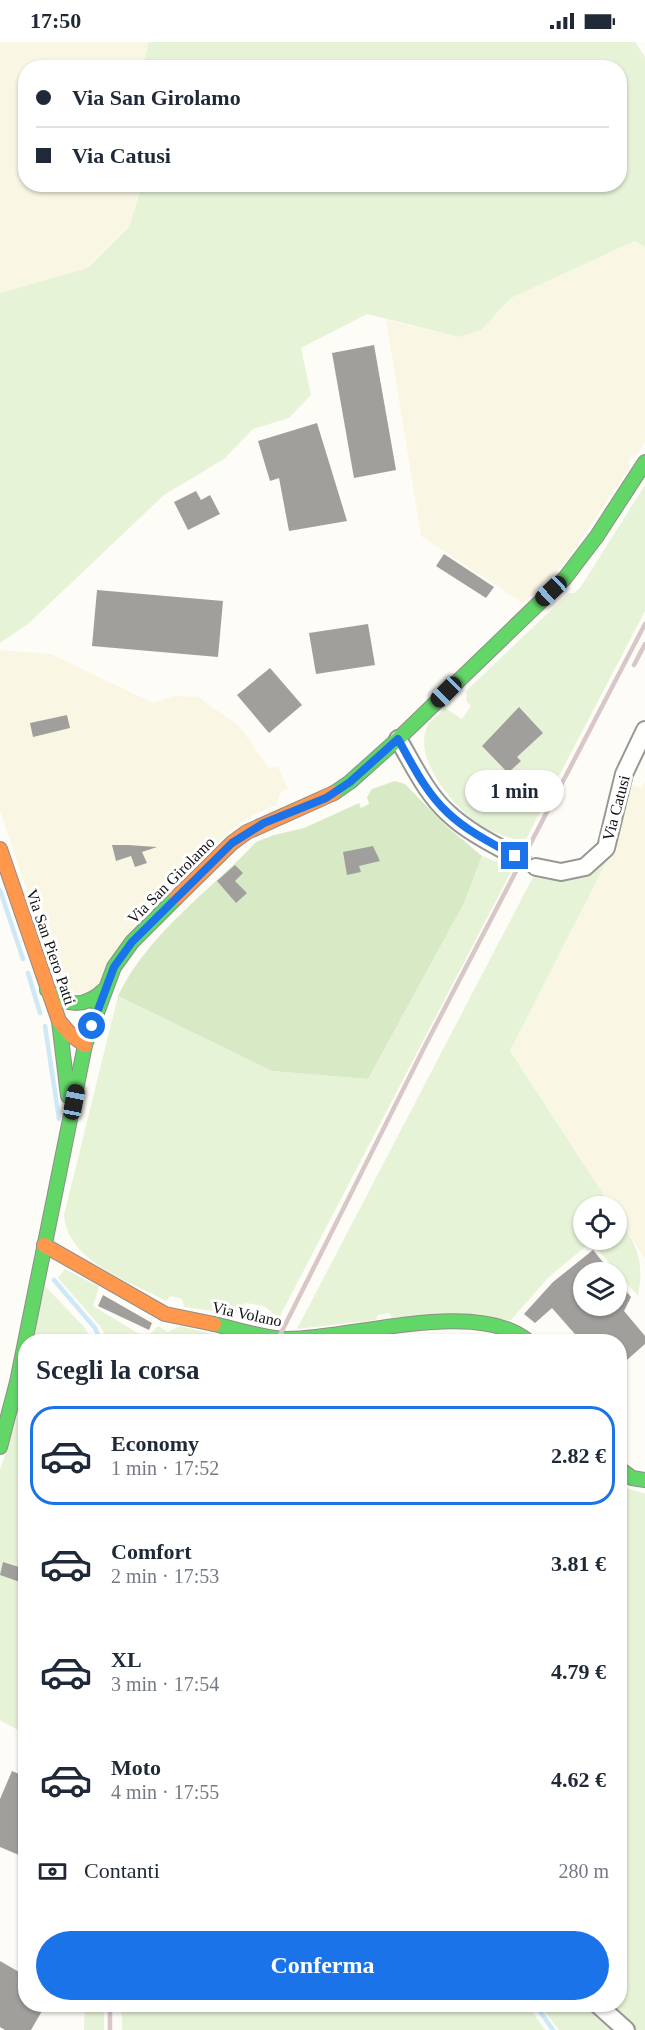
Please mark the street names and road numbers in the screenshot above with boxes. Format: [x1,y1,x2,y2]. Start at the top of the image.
street label: Via Catusi [599,773,633,843]
street label: Via San Girolamo [124,833,218,927]
street label: Via San Piero Patti [23,887,79,1008]
street label: Via Volano [211,1298,283,1330]

